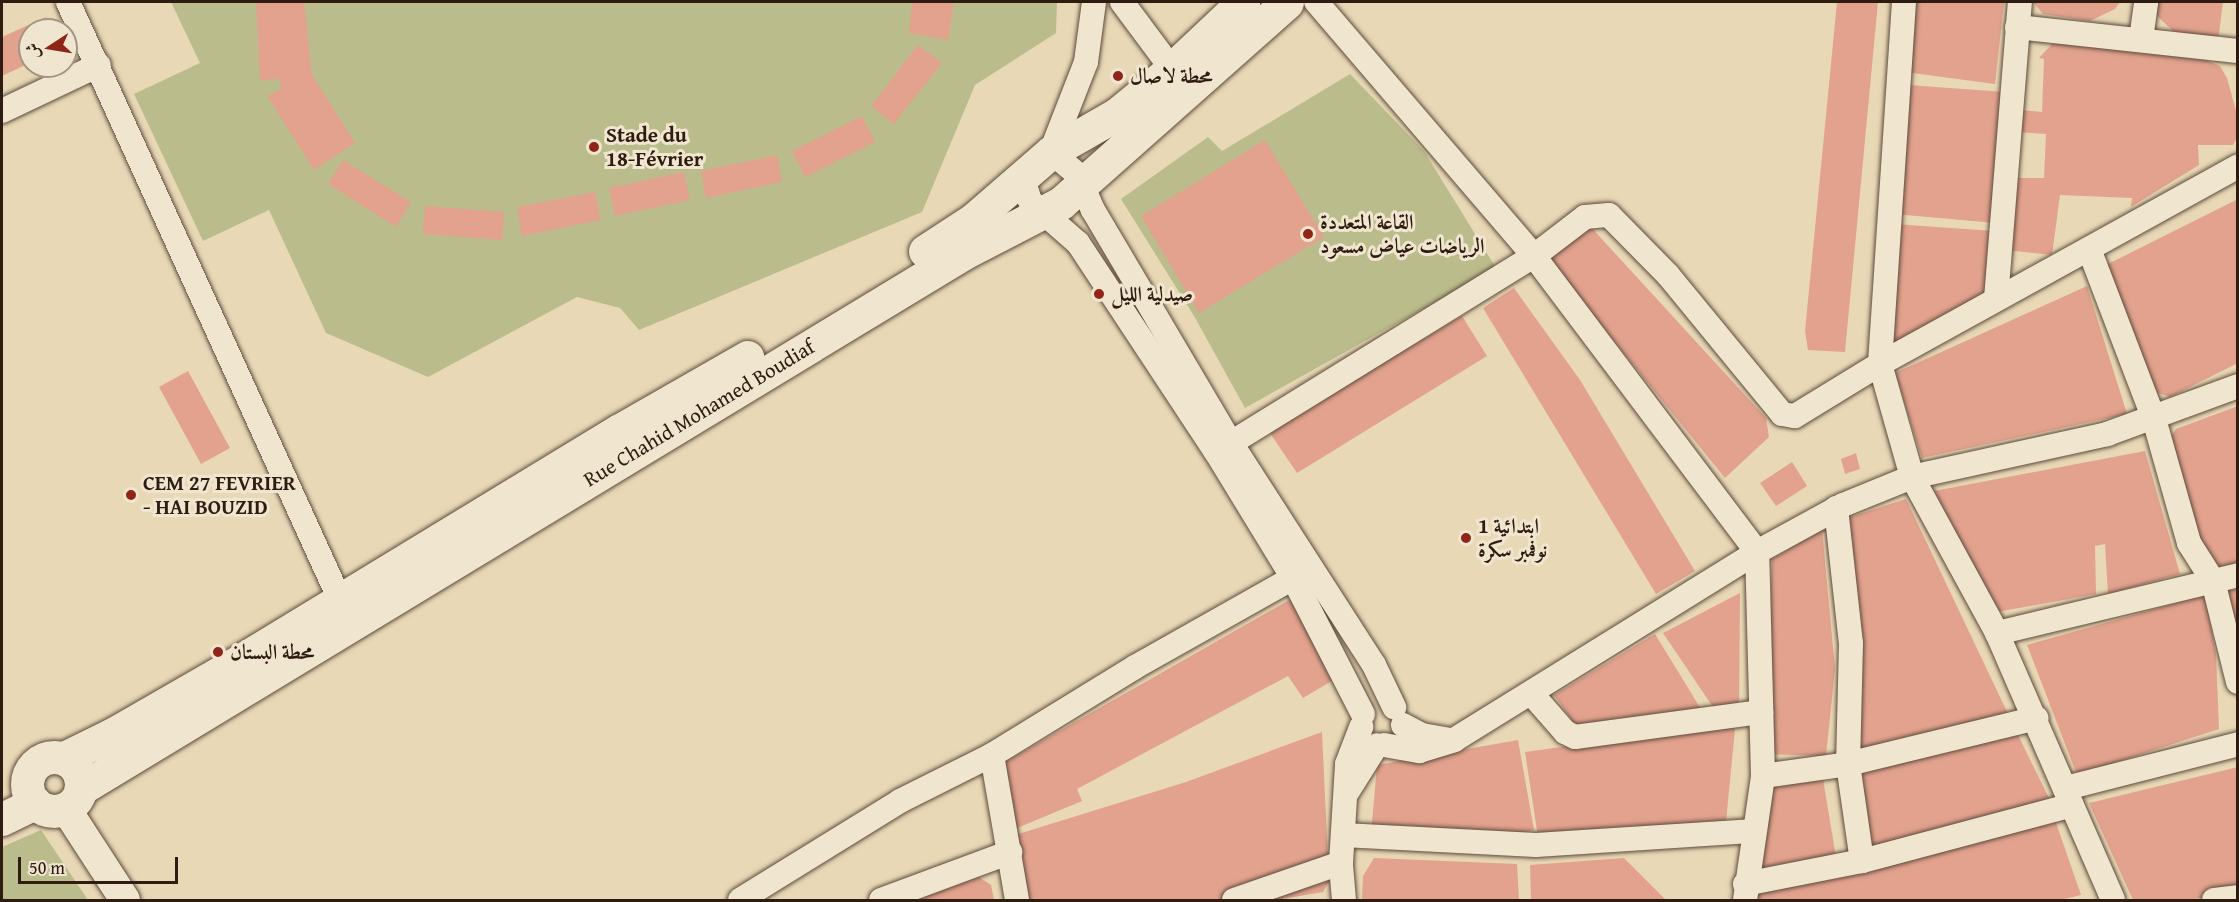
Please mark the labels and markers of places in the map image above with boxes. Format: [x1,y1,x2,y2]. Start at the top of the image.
place label: محطة لاصال [1130,63,1212,89]
marker: محطة لاصال [1111,69,1125,83]
place label: Stade du 18-Février [606,122,703,172]
marker: Stade du 18-Février [587,140,601,154]
place label: القاعة المتعددة الرياضات عياض مسعود [1320,209,1485,259]
marker: القاعة المتعددة الرياضات عياض مسعود [1301,227,1315,241]
place label: صيدلية الليل [1111,281,1193,307]
marker: صيدلية الليل [1092,287,1106,301]
place label: CEM 27 FEVRIER - HAI BOUZID [143,470,296,520]
marker: CEM 27 FEVRIER - HAI BOUZID [124,488,138,502]
place label: ابتدائية 1 نوفمبر سكرة [1478,513,1547,563]
marker: ابتدائية 1 نوفمبر سكرة [1459,531,1473,545]
place label: محطة البستان [230,639,314,665]
marker: محطة البستان [211,645,225,659]

